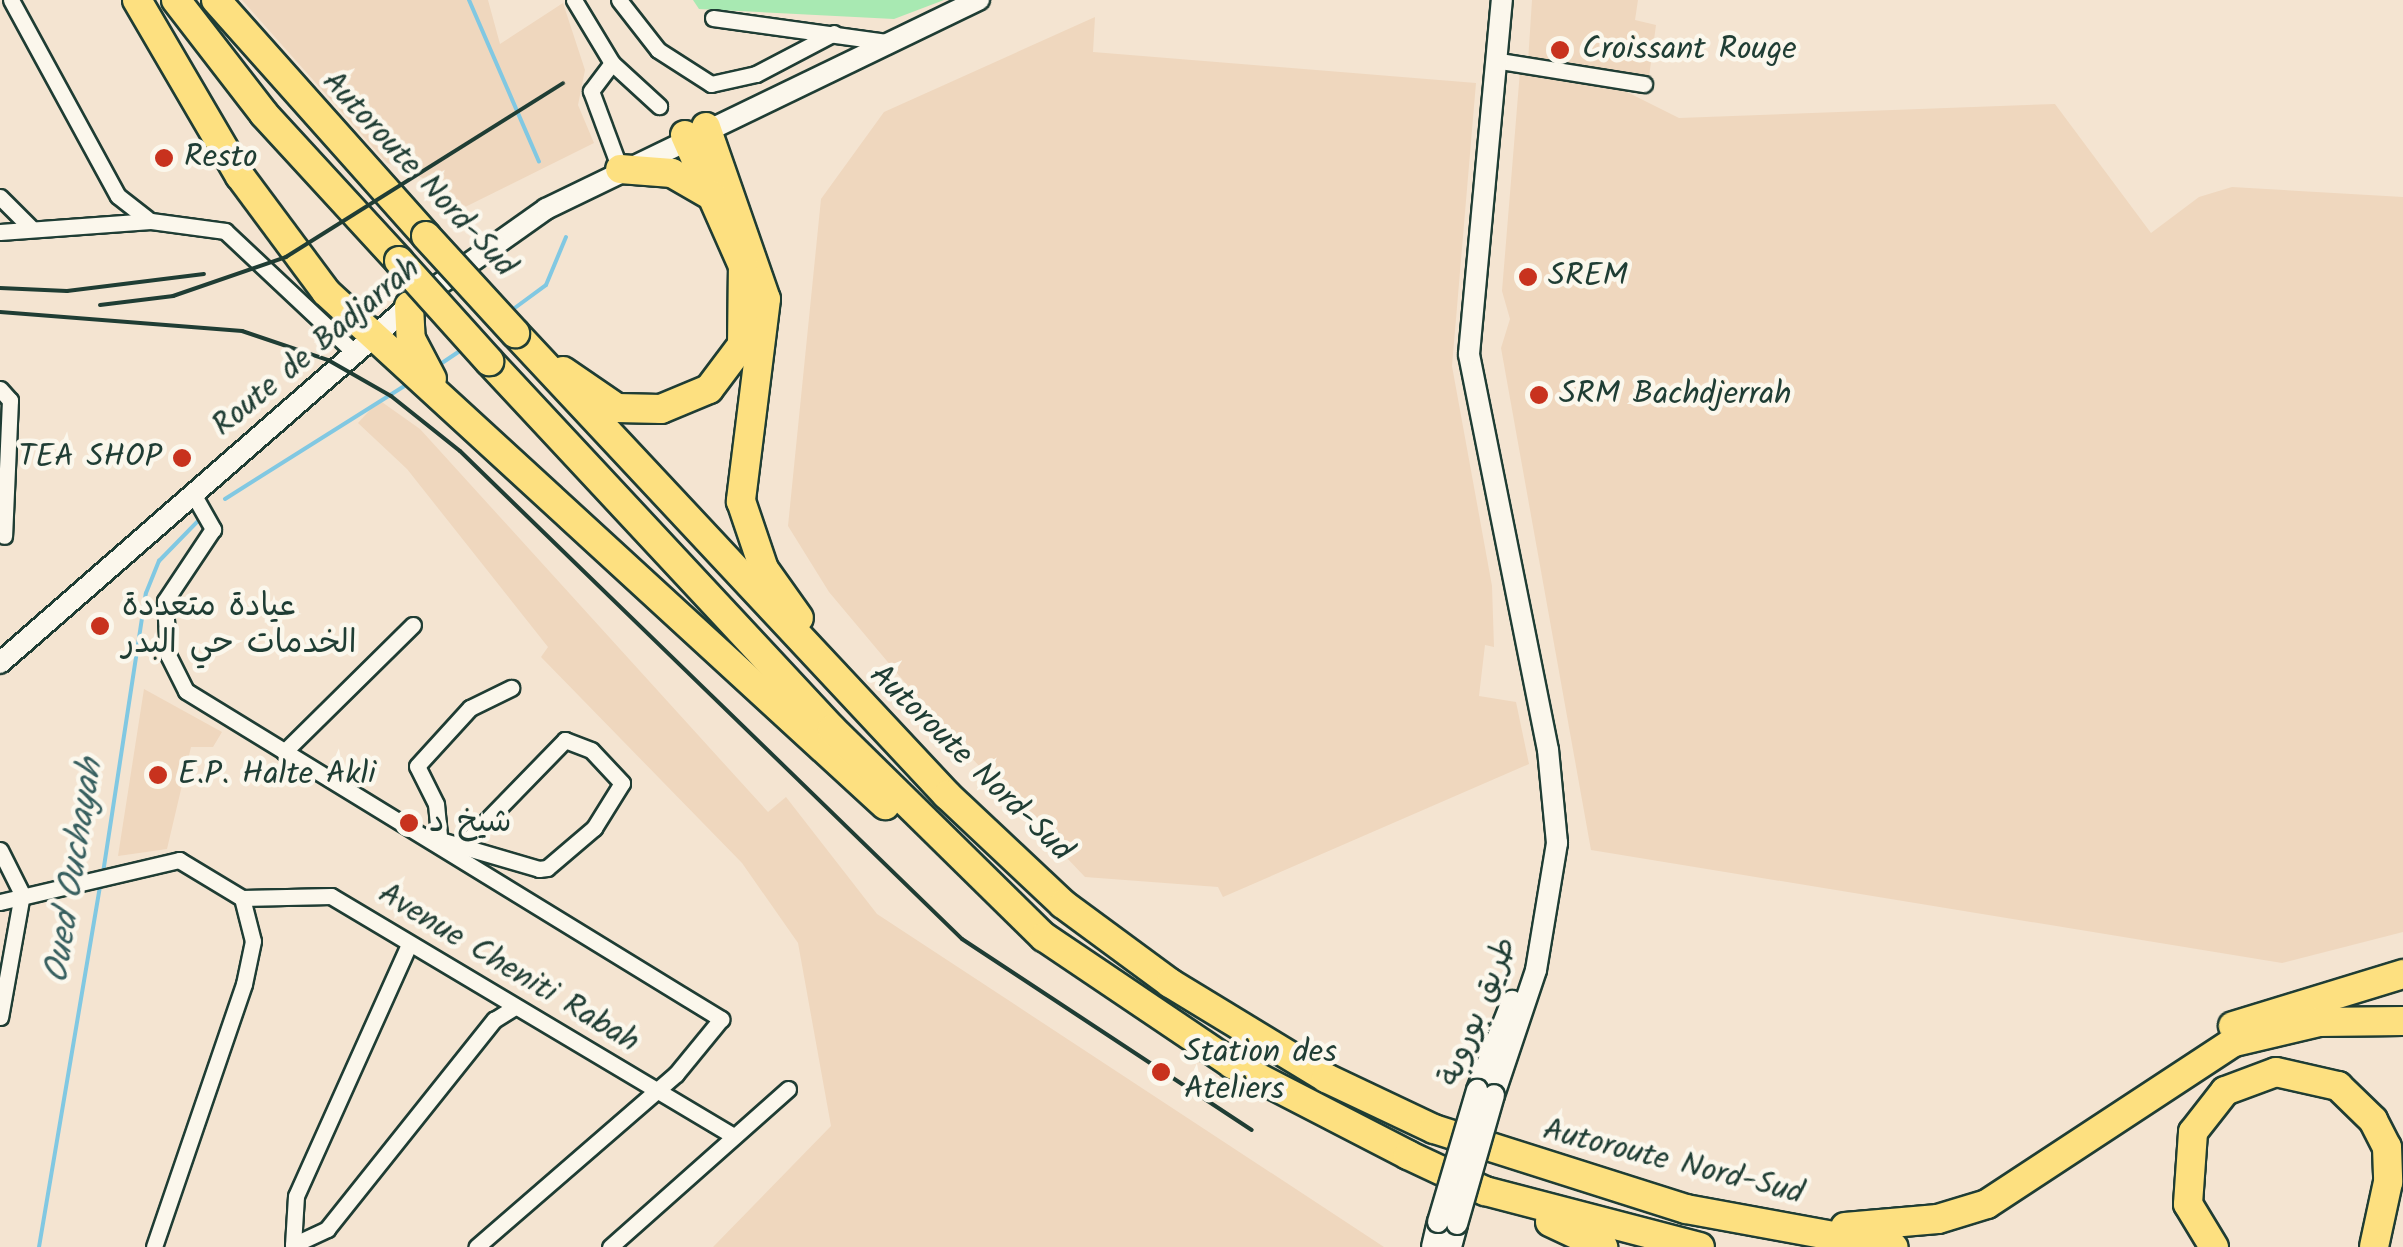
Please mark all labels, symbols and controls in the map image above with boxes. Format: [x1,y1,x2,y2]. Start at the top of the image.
place label: Croissant Rouge [1582,31,1797,69]
marker: Croissant Rouge [1547,37,1573,63]
street label: Autoroute Nord-Sud [313,64,523,286]
place label: Resto [184,139,258,177]
marker: Resto [153,147,175,169]
street label: Route de Badjarrah [205,250,429,446]
place label: SREM [1548,258,1628,296]
marker: SREM [1517,266,1539,288]
place label: SRM Bachdjerrah [1559,376,1791,414]
marker: SRM Bachdjerrah [1528,384,1550,406]
place label: TEA SHOP [18,439,162,477]
marker: TEA SHOP [171,447,193,469]
place label: عيادة متعددة الخدمات حي البدر [122,589,357,664]
marker: عيادة متعددة الخدمات حي البدر [87,613,113,639]
street label: Autoroute Nord-Sud [860,657,1080,871]
water label: Oued Ouchayah [37,756,113,986]
place label: E.P. Halte Akli [178,756,376,794]
marker: E.P. Halte Akli [147,764,169,786]
place label: شيخ د [429,804,512,842]
marker: شيخ د [398,812,420,834]
street label: Avenue Cheniti Rabah [370,876,646,1062]
street label: طريق بوروبة [1432,932,1526,1092]
place label: Station des Ateliers [1184,1035,1337,1110]
marker: Station des Ateliers [1148,1059,1174,1085]
street label: Autoroute Nord-Sud [1539,1112,1807,1214]

